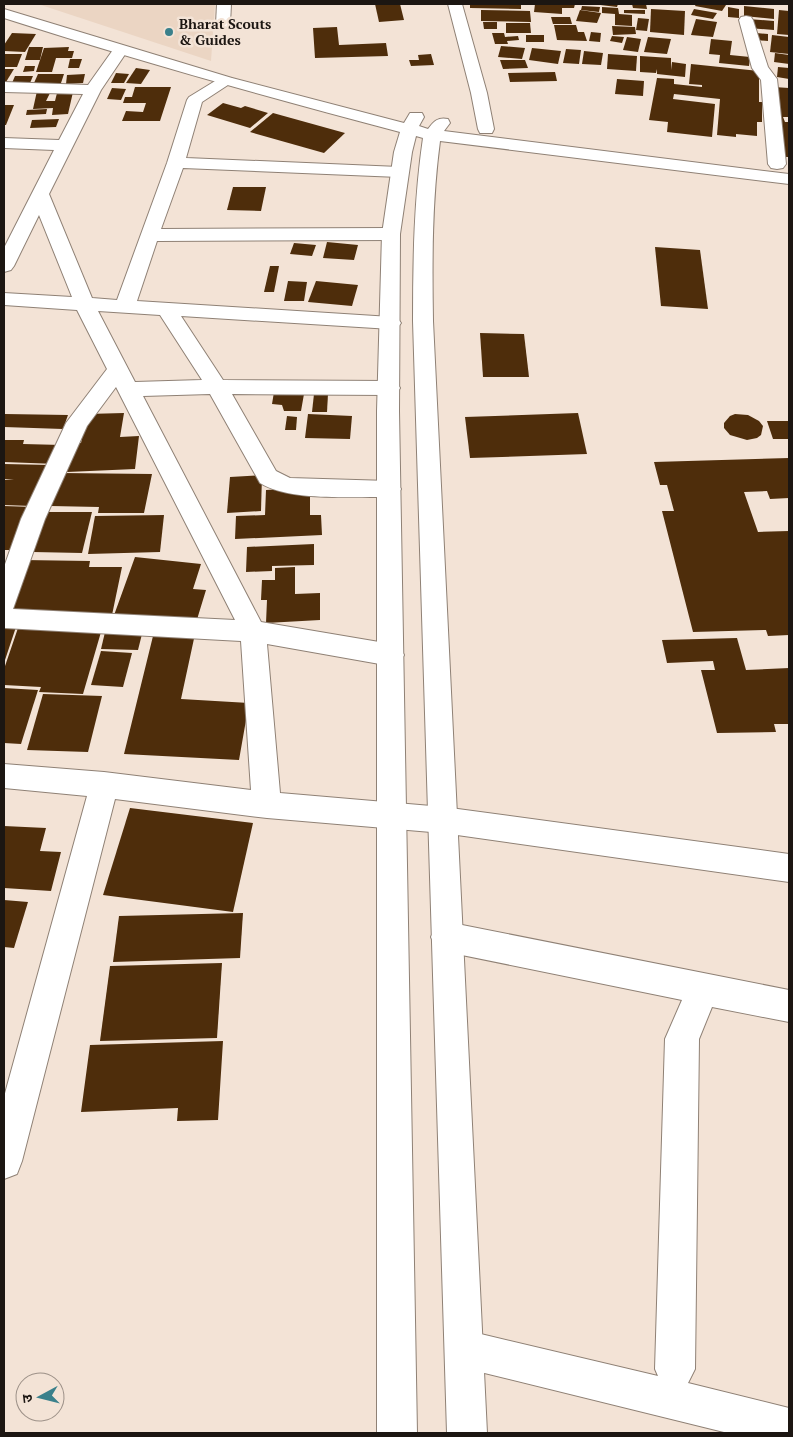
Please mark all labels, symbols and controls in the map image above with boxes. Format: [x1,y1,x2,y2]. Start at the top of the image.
place label: Bharat Scouts & Guides [179,14,271,49]
marker: Bharat Scouts & Guides [163,26,175,38]
north arrow [15,1372,65,1422]
text: उ [17,1393,37,1404]

